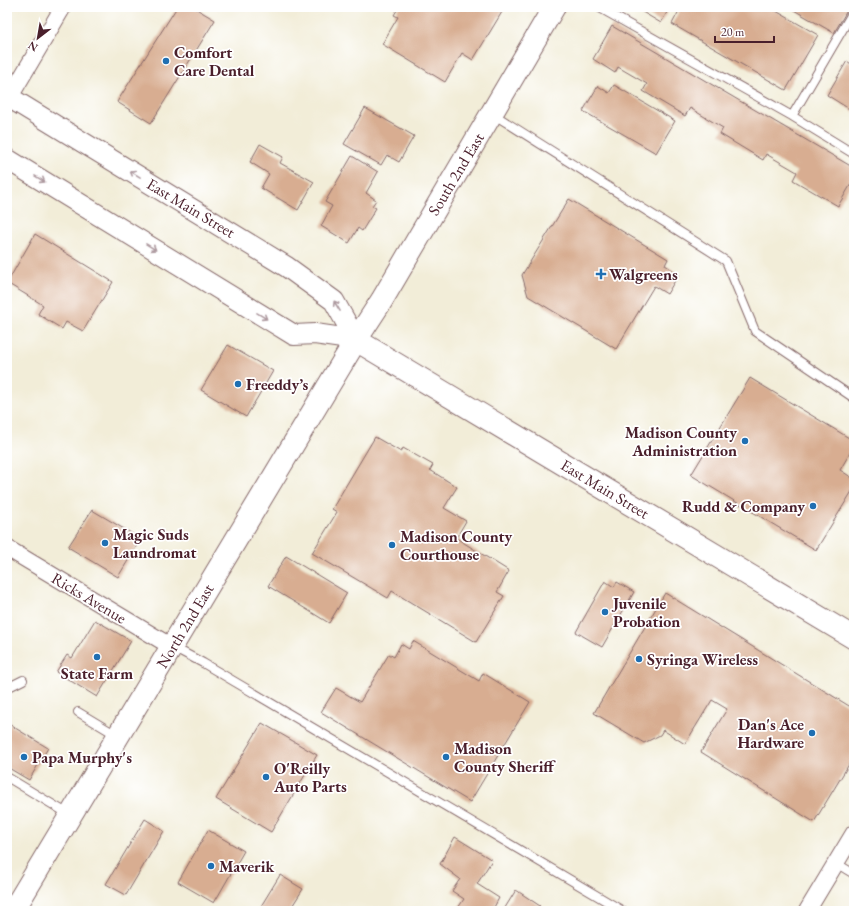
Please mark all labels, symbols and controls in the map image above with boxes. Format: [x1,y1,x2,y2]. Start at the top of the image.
north arrow [18,18,58,58]
scale bar [715,18,774,44]
text: 20 m [721,24,745,40]
text: N [25,38,40,55]
place label: Comfort Care Dental [174,42,255,81]
marker: Comfort Care Dental [161,56,171,66]
street label: South 2nd East [423,129,489,219]
one-way arrow [130,170,141,178]
street label: East Main Street [143,173,239,243]
one-way arrow [34,176,46,184]
one-way arrow [145,244,157,252]
place label: Walgreens [609,264,678,285]
marker: Walgreens [596,269,606,279]
one-way arrow [332,300,340,312]
one-way arrow [256,312,268,320]
place label: Freeddy’s [246,374,308,395]
marker: Freeddy’s [233,379,243,389]
place label: Madison County Administration [625,422,737,461]
marker: Madison County Administration [740,436,750,446]
street label: East Main Street [557,454,653,524]
place label: Rudd & Company [682,496,805,517]
marker: Rudd & Company [808,501,818,511]
place label: Magic Suds Laundromat [113,524,197,563]
place label: Madison County Courthouse [400,526,513,565]
marker: Magic Suds Laundromat [100,538,110,548]
marker: Madison County Courthouse [387,540,397,550]
street label: Ricks Avenue [48,567,130,629]
street label: North 2nd East [152,580,218,672]
place label: Juvenile Probation [611,593,680,632]
marker: Juvenile Probation [600,607,610,617]
place label: Syringa Wireless [647,649,758,670]
marker: State Farm [92,652,102,662]
marker: Syringa Wireless [634,654,644,664]
place label: State Farm [61,663,133,684]
place label: Dan's Ace Hardware [737,714,804,753]
marker: Dan's Ace Hardware [807,728,817,738]
place label: Madison County Sheriff [454,738,556,777]
place label: Papa Murphy's [32,747,132,768]
marker: Papa Murphy's [19,752,29,762]
marker: Madison County Sheriff [441,752,451,762]
place label: O'Reilly Auto Parts [273,758,347,797]
marker: O'Reilly Auto Parts [261,772,271,782]
place label: Maverik [219,856,274,877]
marker: Maverik [206,861,216,871]

